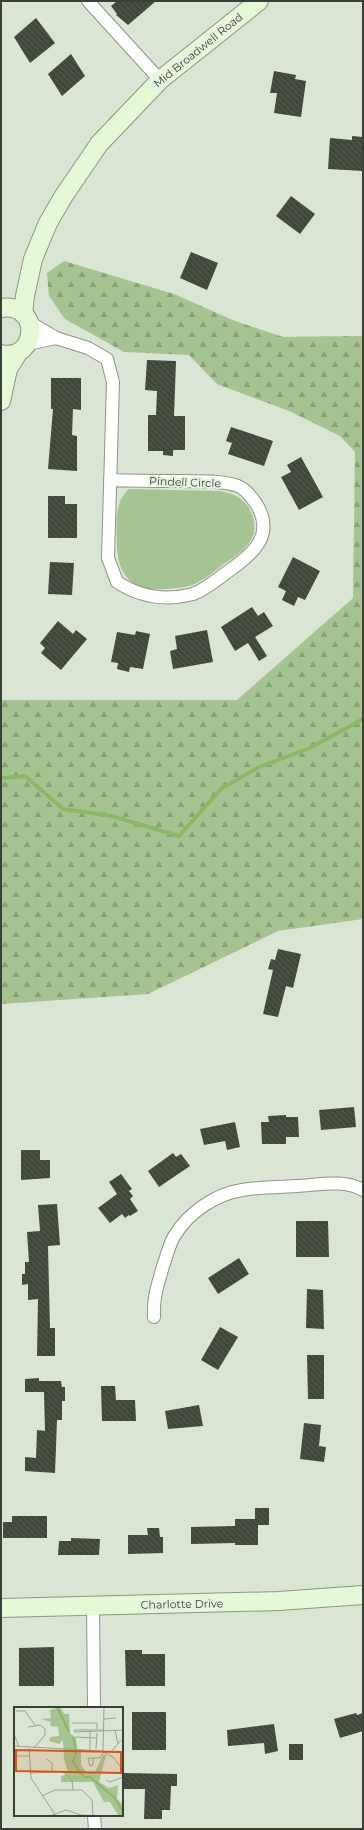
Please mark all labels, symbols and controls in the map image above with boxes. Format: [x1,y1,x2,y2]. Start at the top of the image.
street label: Mid Broadwell Road [151,10,245,90]
street label: Pindell Circle [149,474,222,490]
street label: Charlotte Drive [140,1596,224,1612]
inset map [14,1707,123,1816]

